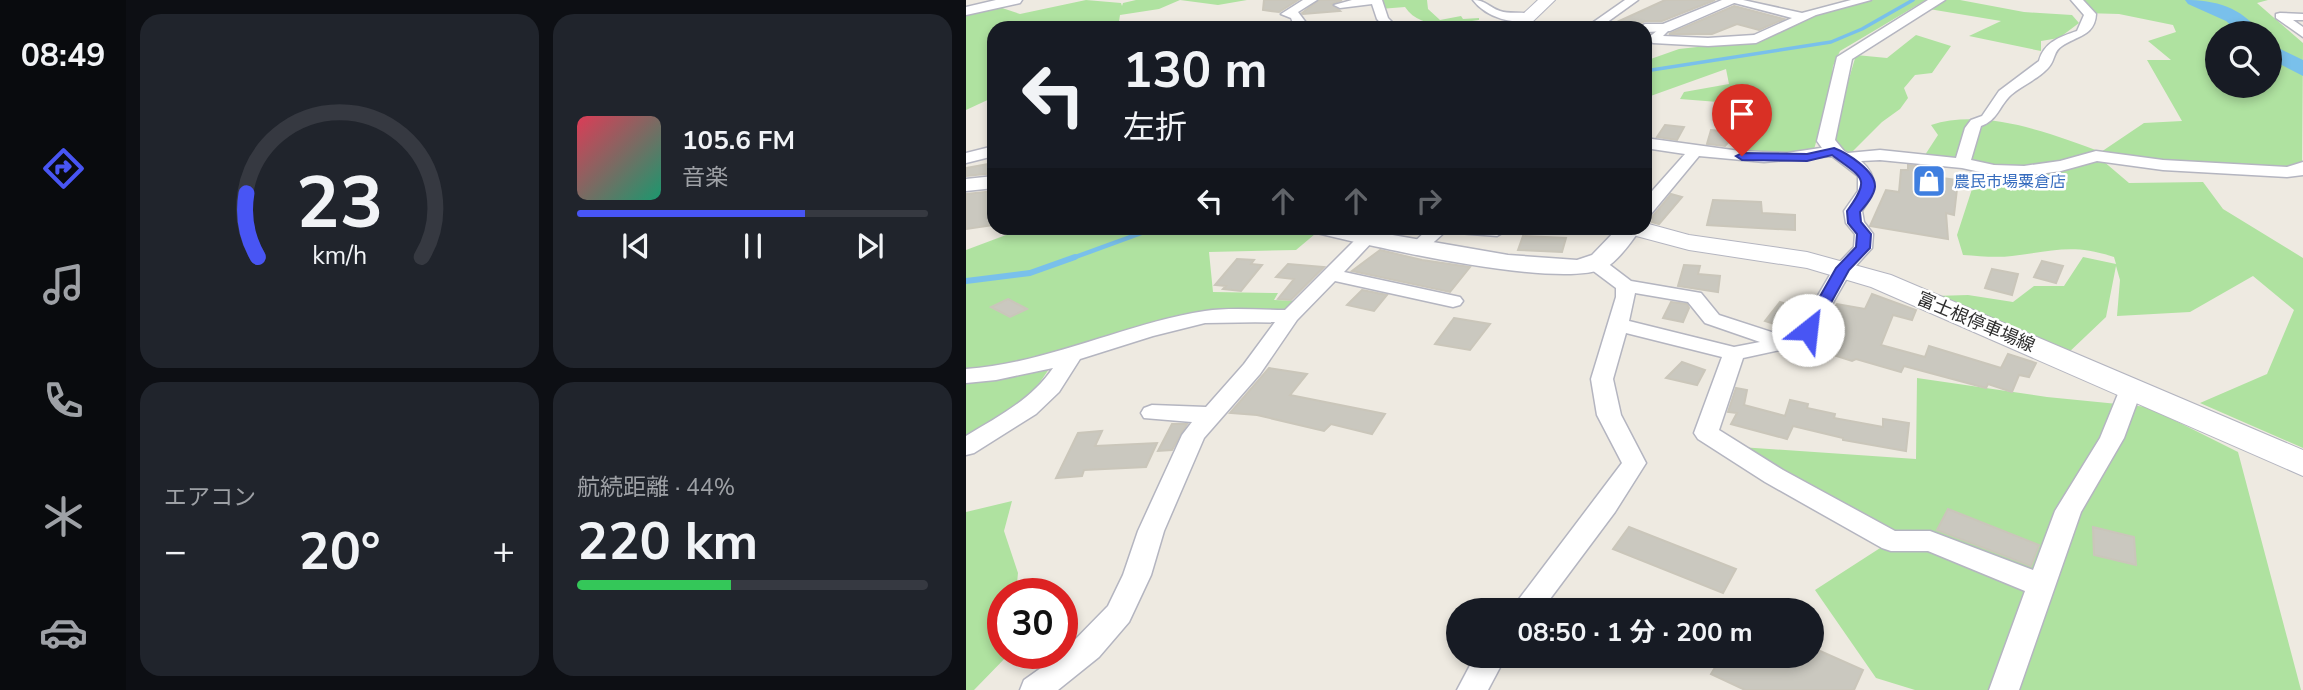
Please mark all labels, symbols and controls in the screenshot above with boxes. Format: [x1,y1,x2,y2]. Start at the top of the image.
map controls [2205,21,2282,98]
button: search [2205,21,2282,98]
text: 08:49 [21,34,105,77]
text: 130 m [1123,37,1267,104]
icon: left [1008,49,1099,140]
pin [1712,84,1772,156]
icon: arrive [1723,95,1761,133]
text: 左折 [1123,106,1187,149]
text: 105.6 FM [682,123,795,158]
icon: directions [39,144,88,193]
text: 23 [296,153,383,253]
text: 音楽 [682,162,728,193]
shop icon: 農民市場粟倉店 [1910,162,1948,200]
place label: 農民市場粟倉店 [1954,171,2066,193]
icon: left [1191,182,1229,220]
icon: ahead [1264,182,1302,220]
icon: ahead [1337,182,1375,220]
icon: right [1410,182,1448,220]
icon: previous [617,227,655,265]
icon: pause [734,227,772,265]
icon: next [851,227,889,265]
text: km/h [312,239,367,273]
icon: music [39,260,88,309]
street label: 富士根停車場線 [1913,286,2039,358]
position arrow [1771,293,1845,367]
icon: phone [39,376,88,425]
text: 航続距離 · 44% [577,472,735,503]
text: エアコン [164,482,256,513]
icon: climate [39,492,88,541]
text: 220 km [577,506,758,577]
text: 20° [298,516,381,587]
text: − [164,526,187,577]
text: + [492,526,515,577]
speed limit sign: 30 [987,578,1078,669]
icon: car [39,608,88,657]
text: 08:50 · 1 分 · 200 m [1517,615,1753,650]

